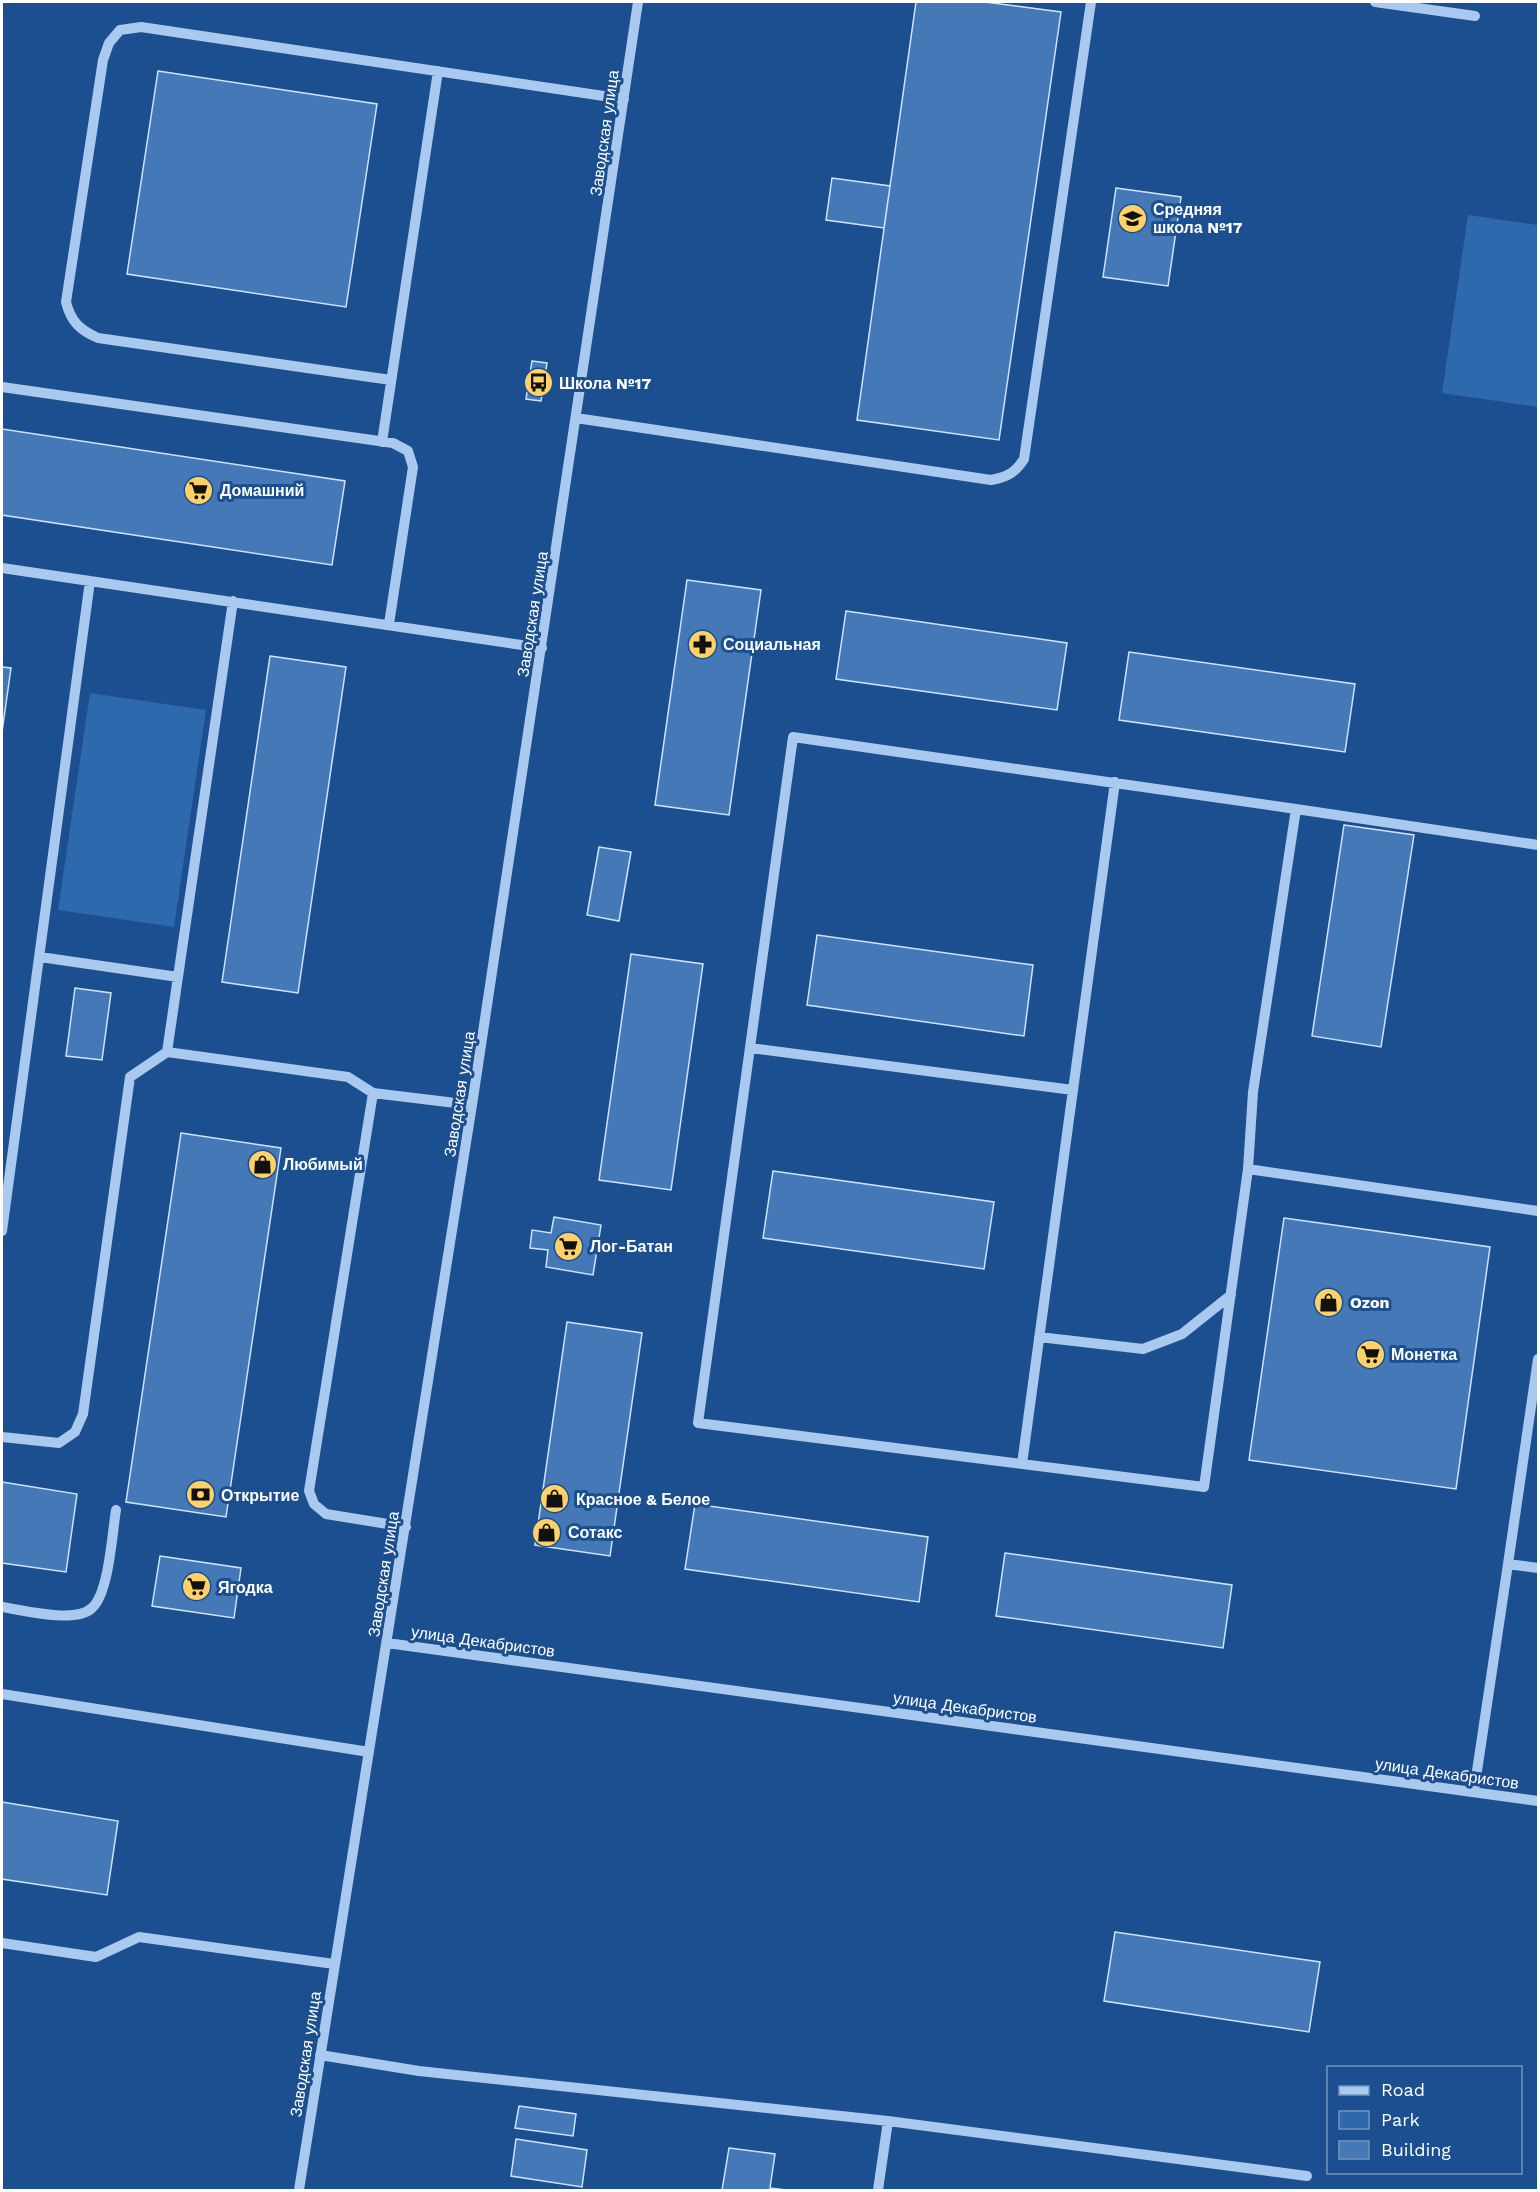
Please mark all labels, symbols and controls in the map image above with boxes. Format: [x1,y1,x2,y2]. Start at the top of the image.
street label: Заводская улица [586,69,623,197]
place label: Средняя школа №17 [1153,200,1243,237]
school or university icon: Средняя школа №17 [1116,202,1148,234]
bus stop icon: Школа №17 [522,367,554,399]
place label: Школа №17 [559,374,651,393]
supermarket icon: Домашний [183,474,215,506]
place label: Домашний [220,481,304,500]
street label: Заводская улица [513,550,552,678]
pharmacy icon: Социальная [686,628,718,660]
place label: Социальная [723,635,821,654]
street label: Заводская улица [440,1030,479,1158]
shop icon: Любимый [246,1148,278,1180]
place label: Любимый [283,1155,363,1174]
supermarket icon: Лог-Батан [553,1230,585,1262]
place label: Лог-Батан [590,1237,673,1256]
shop icon: Ozon [1313,1286,1345,1318]
place label: Ozon [1350,1293,1389,1312]
supermarket icon: Монетка [1354,1338,1386,1370]
place label: Монетка [1391,1345,1457,1364]
bank icon: Открытие [184,1479,216,1511]
shop icon: Красное & Белое [539,1483,571,1515]
place label: Открытие [221,1486,299,1505]
place label: Красное & Белое [576,1490,710,1509]
street label: Заводская улица [364,1510,403,1638]
shop icon: Сотакс [531,1516,563,1548]
place label: Сотакс [568,1523,622,1542]
supermarket icon: Ягодка [181,1571,213,1603]
place label: Ягодка [218,1578,273,1597]
street label: улица Декабристов [410,1622,556,1661]
street label: улица Декабристов [892,1688,1038,1727]
street label: улица Декабристов [1374,1754,1520,1793]
street label: Заводская улица [286,1990,325,2118]
legend [1327,2066,1522,2174]
text: Road [1381,2079,1425,2100]
text: Park [1381,2109,1420,2130]
text: Building [1381,2139,1451,2160]

